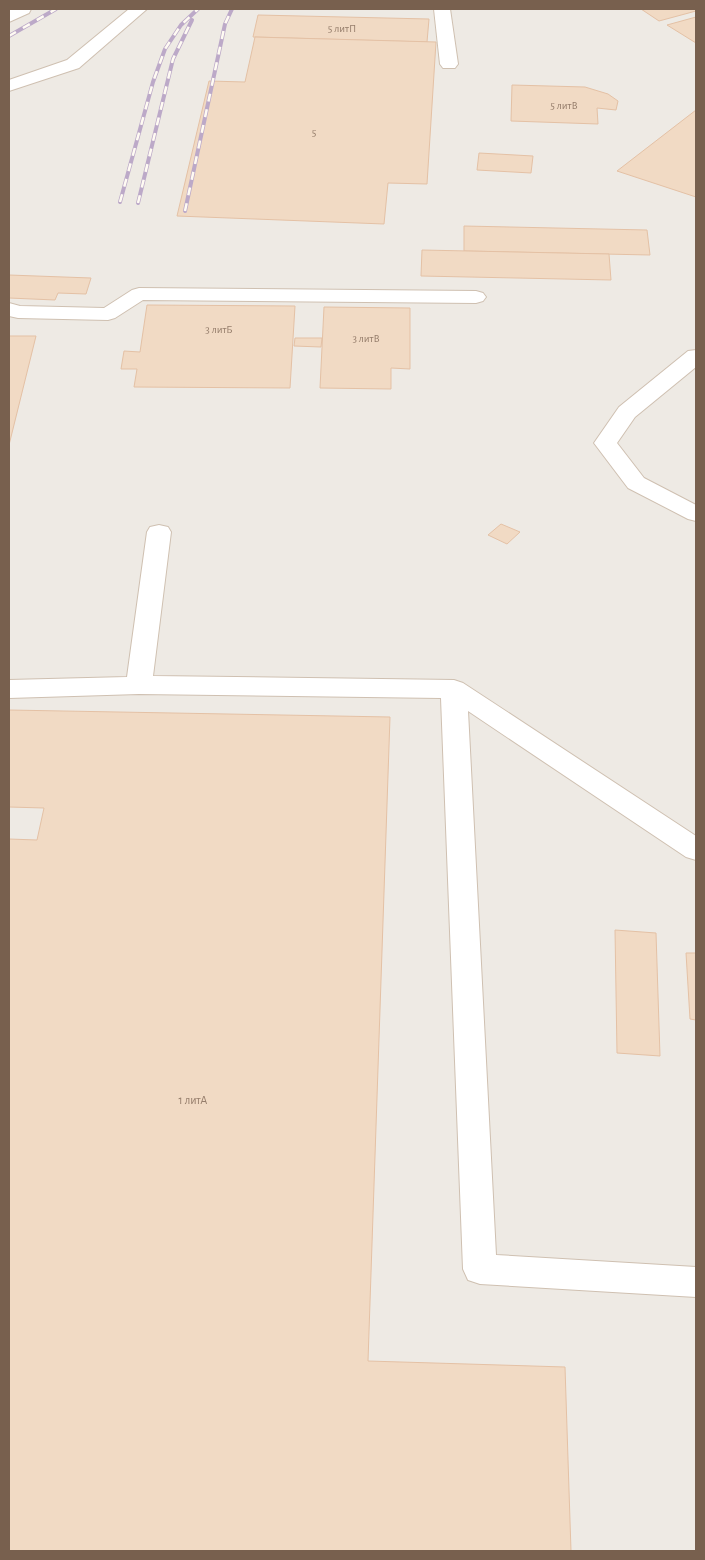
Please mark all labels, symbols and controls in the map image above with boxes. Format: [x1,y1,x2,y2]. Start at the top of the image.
house number: 5 литП [328,23,356,34]
house number: 5 литВ [550,100,578,111]
house number: 5 [312,127,317,138]
house number: 3 литБ [205,324,233,335]
house number: 3 литВ [352,333,380,344]
house number: 1 литА [179,1094,207,1106]

